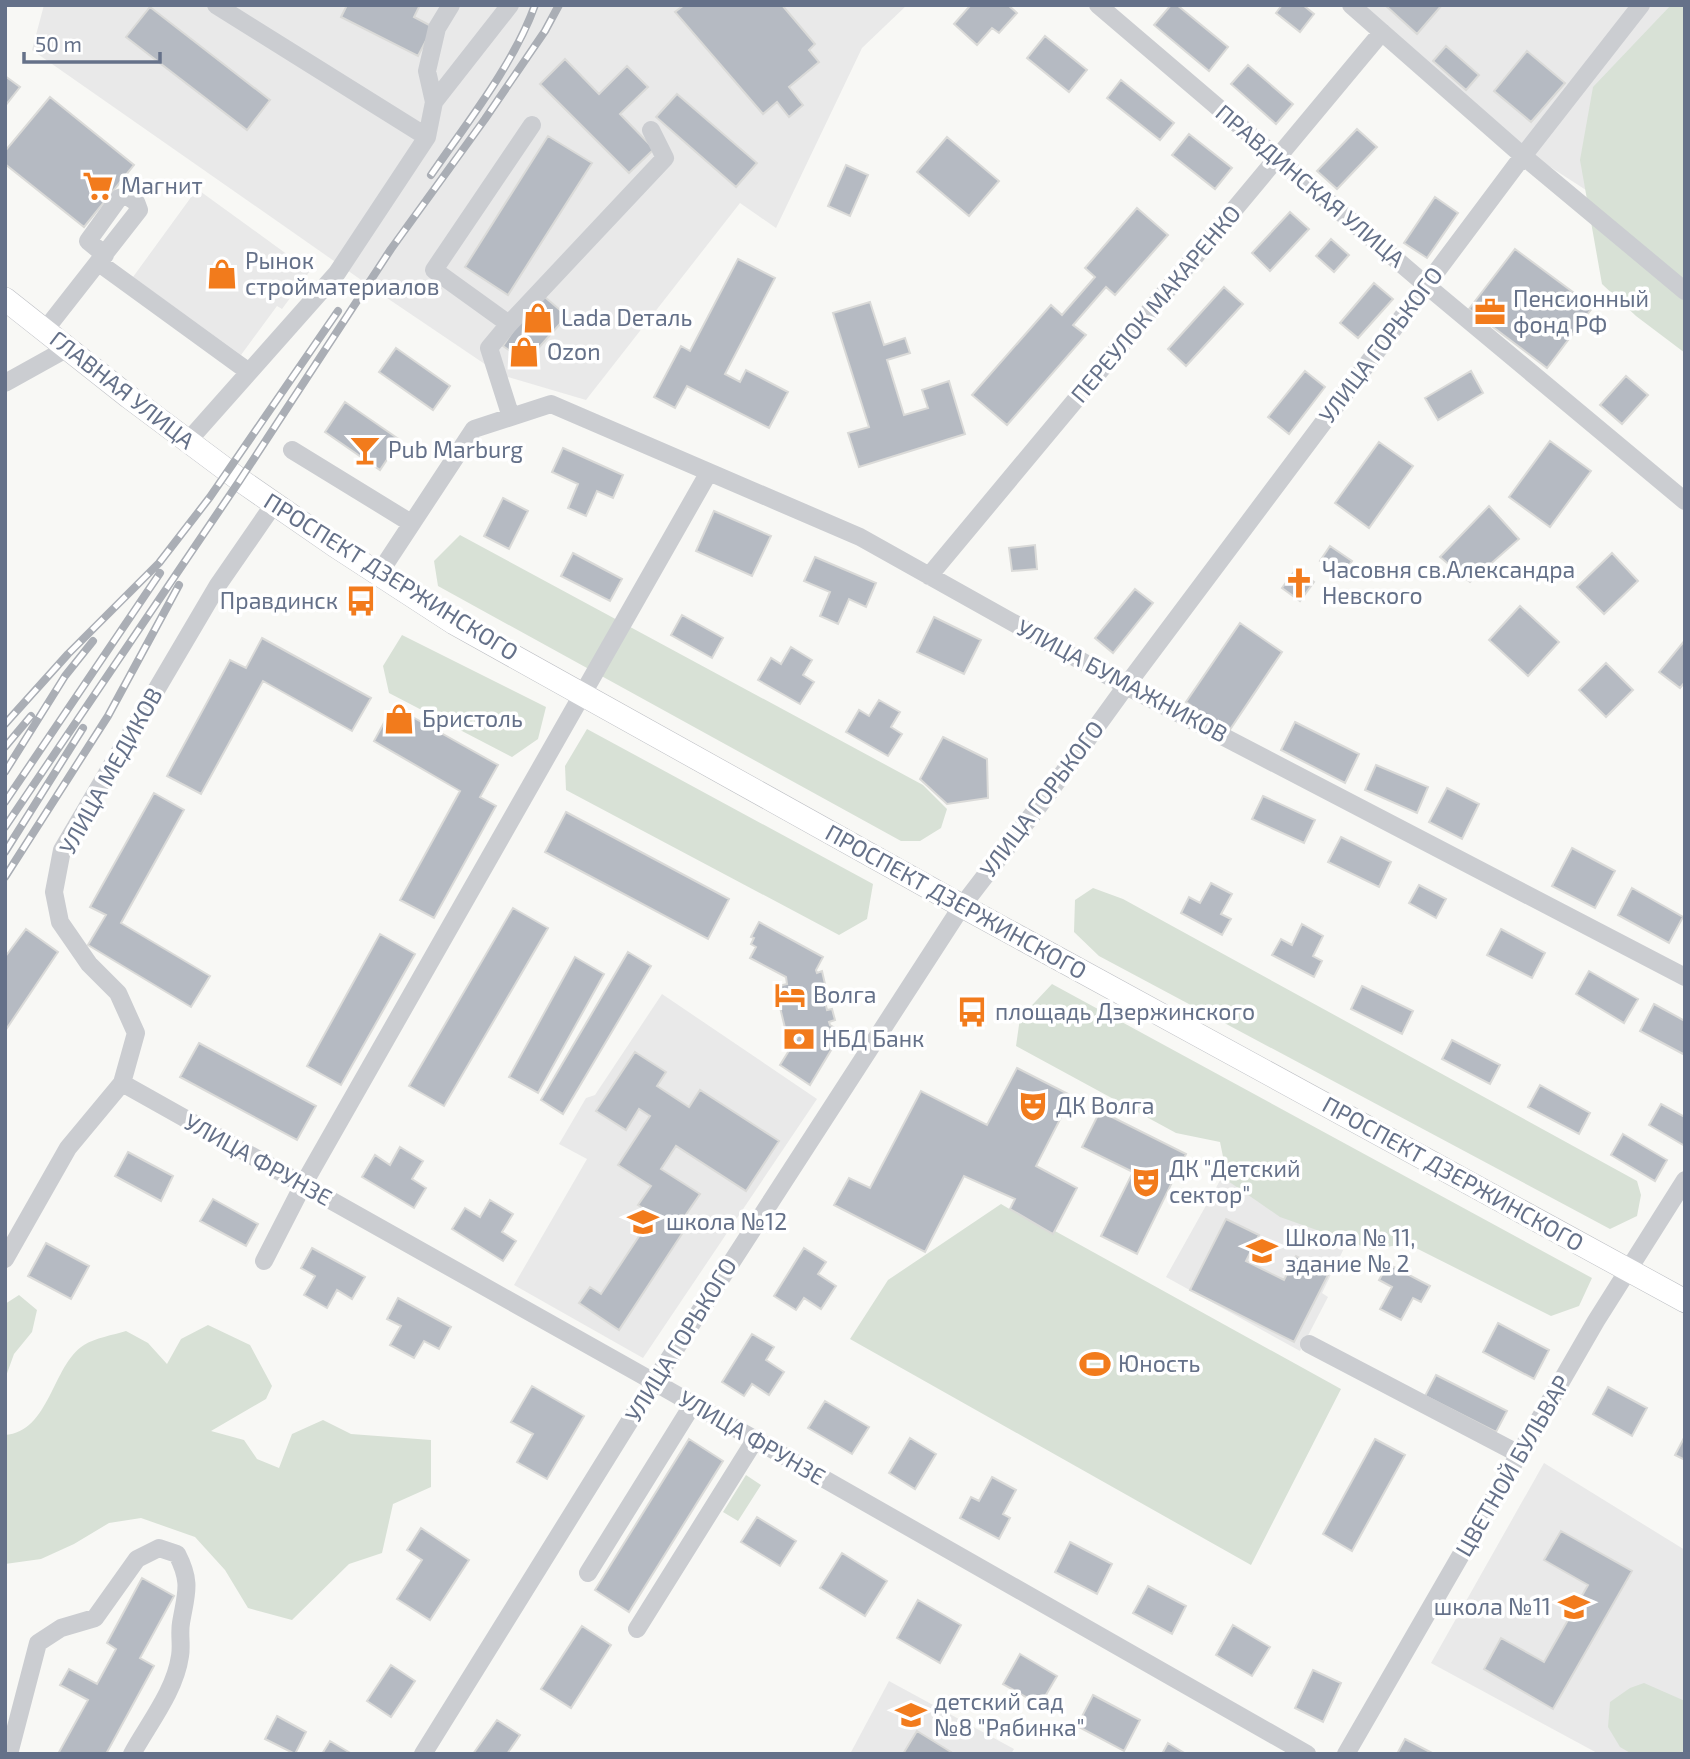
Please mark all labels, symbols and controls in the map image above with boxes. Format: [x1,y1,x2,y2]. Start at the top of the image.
scale bar [24,21,161,65]
text: 50 m [35,31,82,56]
street label: ПРАВДИНСКАЯ УЛИЦА [1210,98,1411,273]
supermarket icon: Магнит [81,169,115,203]
place label: Магнит [121,171,203,199]
street label: ПЕРЕУЛОК МАКАРЕНКО [1064,199,1246,408]
place label: Рынок стройматериалов [245,246,439,300]
shop icon: Рынок стройматериалов [205,257,239,291]
street label: УЛИЦА ГОРЬКОГО [1312,261,1448,428]
place label: Пенсионный фонд РФ [1513,284,1649,338]
office icon: Пенсионный фонд РФ [1473,295,1507,329]
shop icon: Lada Dеталь [521,301,555,335]
place label: Lada Dеталь [561,303,692,331]
street label: ГЛАВНАЯ УЛИЦА [45,324,201,455]
shop icon: Ozon [507,335,541,369]
place label: Ozon [547,337,601,365]
bar icon: Pub Marburg [348,433,382,467]
place label: Pub Marburg [388,435,523,463]
street label: ПРОСПЕКТ ДЗЕРЖИНСКОГО [259,486,524,666]
place label: Часовня св.Александра Невского [1322,555,1575,609]
church icon: Часовня св.Александра Невского [1282,566,1316,600]
bus stop icon: Правдинск [344,584,378,618]
place label: Правдинск [220,586,338,614]
street label: УЛИЦА БУМАЖНИКОВ [1012,613,1233,748]
street label: УЛИЦА МЕДИКОВ [53,682,168,859]
shop icon: Бристоль [382,702,416,736]
place label: Бристоль [422,704,523,732]
street label: УЛИЦА ГОРЬКОГО [973,715,1109,882]
street label: ПРОСПЕКТ ДЗЕРЖИНСКОГО [821,818,1092,985]
hotel icon: Волга [773,978,807,1012]
place label: Волга [813,980,876,1008]
bus stop icon: площадь Дзержинского [955,995,989,1029]
place label: площадь Дзержинского [995,997,1255,1025]
bank icon: НБД Банк [782,1022,816,1056]
place label: НБД Банк [822,1024,924,1052]
theatre icon: ДК Волга [1016,1089,1050,1123]
street label: ПРОСПЕКТ ДЗЕРЖИНСКОГО [1318,1090,1589,1257]
place label: ДК Волга [1056,1091,1154,1119]
street label: УЛИЦА ФРУНЗЕ [180,1107,337,1211]
place label: ДК "Детский сектор" [1169,1154,1300,1208]
theatre icon: ДК "Детский сектор" [1129,1165,1163,1199]
school or university icon: школа №12 [626,1205,660,1239]
place label: школа №12 [666,1207,787,1235]
place label: Школа № 11, здание № 2 [1285,1223,1416,1277]
school or university icon: Школа № 11, здание № 2 [1245,1234,1279,1268]
street label: УЛИЦА ГОРЬКОГО [618,1252,742,1427]
sports icon: Юность [1078,1347,1112,1381]
place label: Юность [1118,1349,1200,1377]
street label: ЦВЕТНОЙ БУЛЬВАР [1449,1370,1575,1561]
street label: УЛИЦА ФРУНЗЕ [674,1384,831,1490]
school or university icon: школа №11 [1557,1590,1591,1624]
place label: школа №11 [1434,1592,1551,1620]
place label: детский сад №8 "Рябинка" [934,1687,1085,1741]
school or university icon: детский сад №8 "Рябинка" [894,1698,928,1732]

